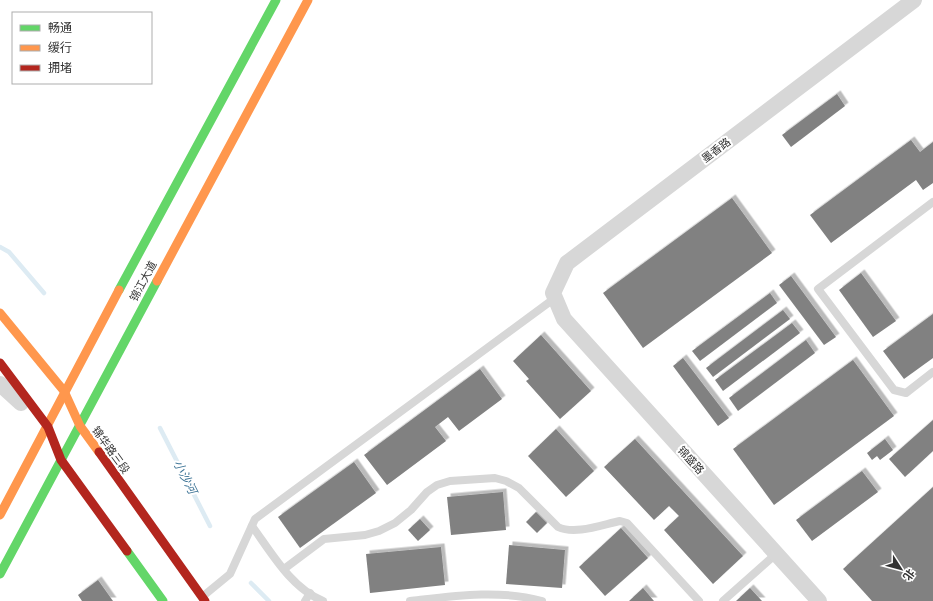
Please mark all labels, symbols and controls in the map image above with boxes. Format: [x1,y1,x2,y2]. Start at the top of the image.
legend [12,12,152,84]
text: 畅通 [48,21,72,35]
text: 缓行 [48,41,72,55]
text: 拥堵 [48,61,72,75]
street label: 墨香路 [699,135,733,165]
street label: 锦江大道 [127,259,159,303]
street label: 锦华路三段 [90,424,132,476]
street label: 锦盛路 [676,444,706,476]
water label: 小沙河 [171,458,200,498]
north arrow [881,549,921,589]
text: 北 [901,567,917,583]

